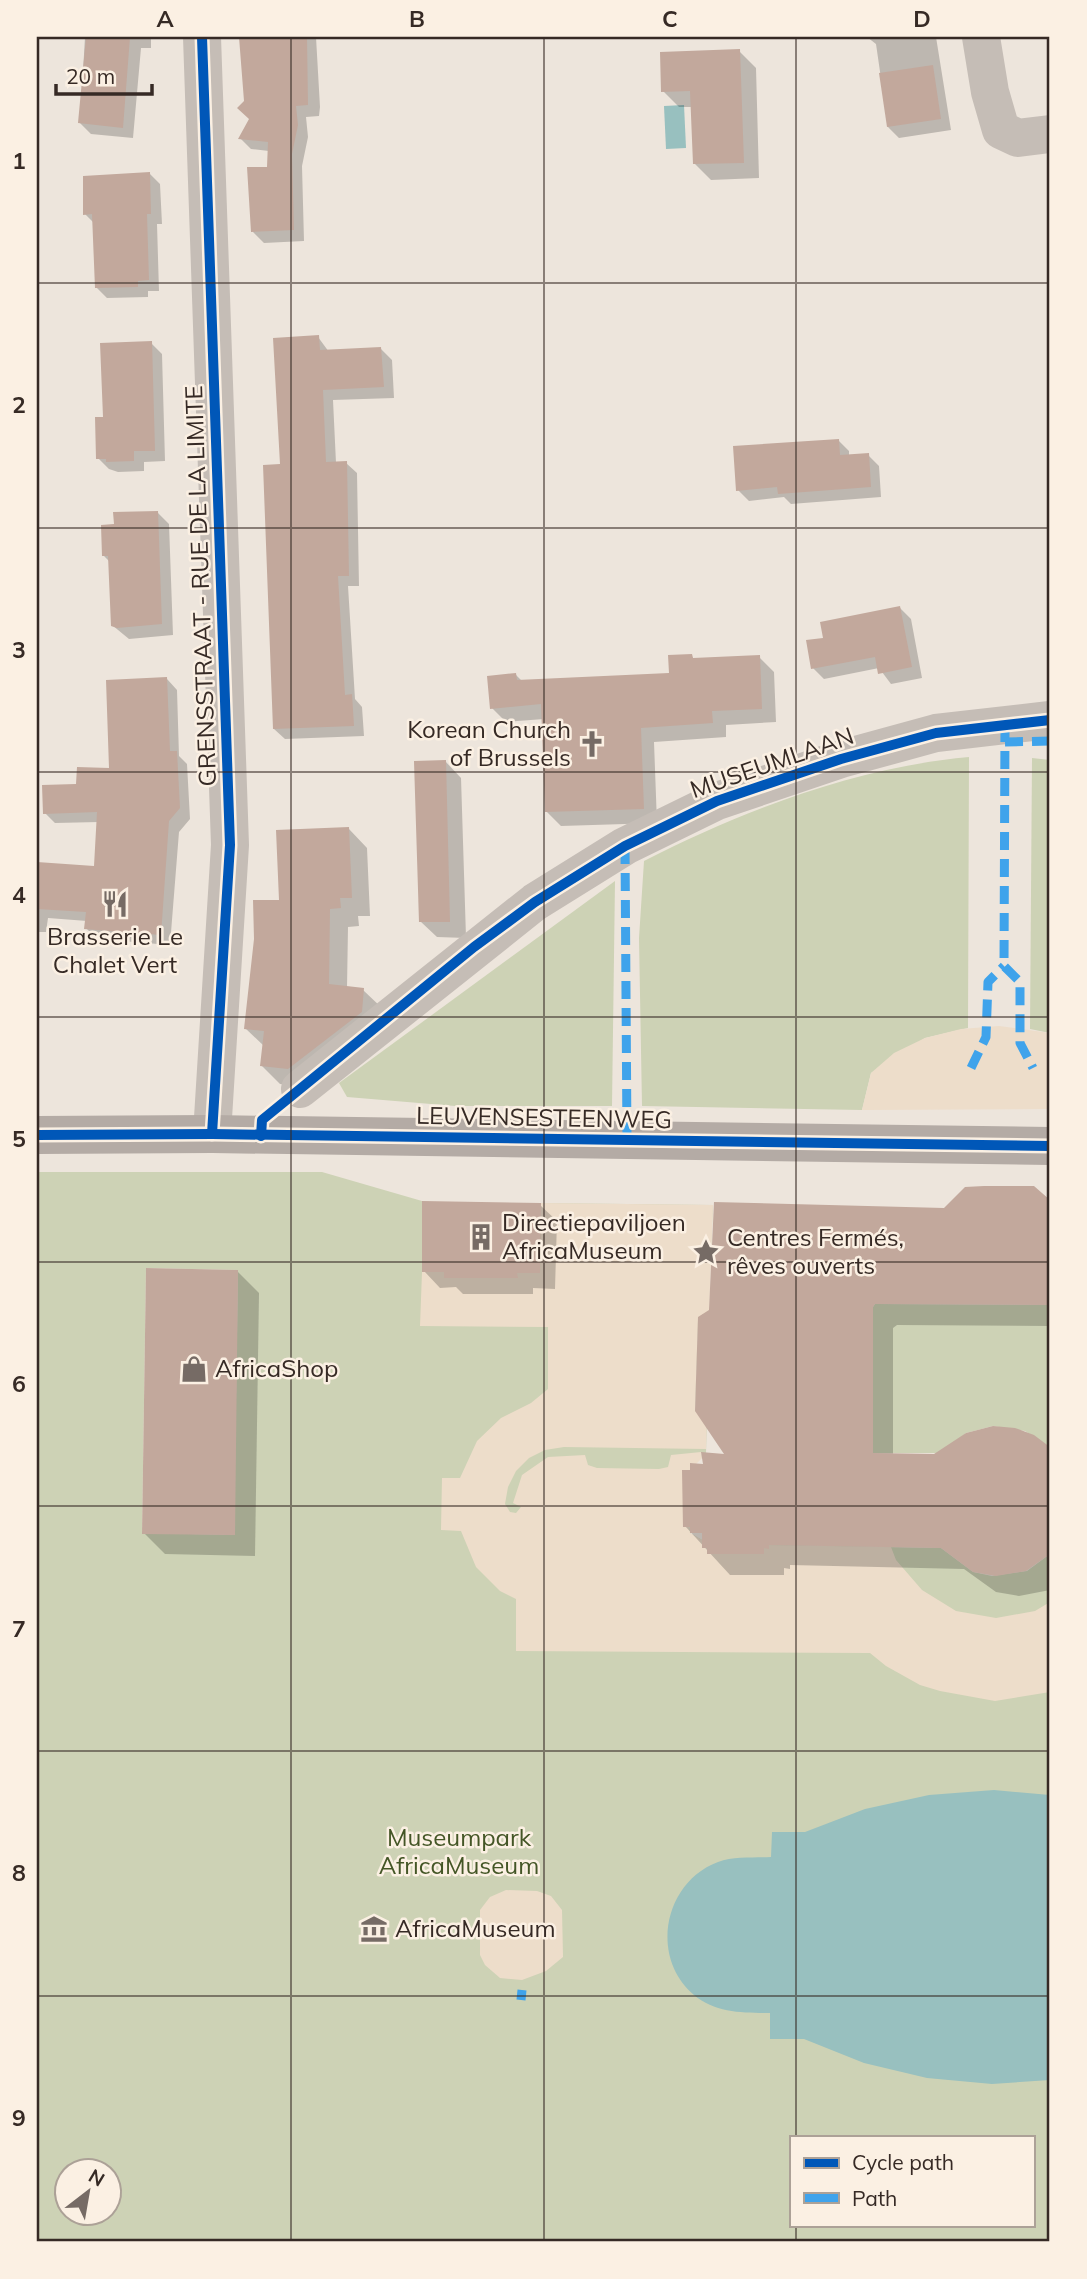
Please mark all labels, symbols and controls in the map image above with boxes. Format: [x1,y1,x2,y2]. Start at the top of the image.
text: A [156,4,174,33]
text: B [409,4,425,33]
text: C [662,4,678,33]
text: D [913,4,931,33]
scale bar [56,52,152,96]
text: 20 m [66,63,115,89]
text: 1 [12,146,26,175]
street label: GRENSSTRAAT - RUE DE LA LIMITE [178,385,222,787]
text: 2 [12,390,26,419]
text: 3 [12,635,26,664]
place label: Korean Church of Brussels [407,714,571,772]
street label: MUSEUMLAAN [686,720,857,804]
church icon: Korean Church of Brussels [577,729,607,759]
text: 4 [12,880,26,909]
restaurant icon: Brasserie Le Chalet Vert [100,889,130,919]
place label: Brasserie Le Chalet Vert [47,921,183,979]
street label: LEUVENSESTEENWEG [416,1100,672,1134]
text: 5 [12,1124,26,1153]
place label: Directiepaviljoen AfricaMuseum [502,1207,686,1265]
building icon: Directiepaviljoen AfricaMuseum [466,1222,496,1252]
place label: Centres Fermés, rêves ouverts [727,1222,904,1280]
place icon: Centres Fermés, rêves ouverts [691,1237,721,1267]
place label: AfricaShop [215,1353,338,1383]
shop icon: AfricaShop [179,1354,209,1384]
text: 6 [12,1369,26,1398]
text: 7 [12,1614,26,1643]
park label: Museumpark AfricaMuseum [379,1822,539,1880]
text: 8 [12,1858,26,1887]
place label: AfricaMuseum [395,1913,556,1943]
museum icon: AfricaMuseum [359,1914,389,1944]
text: 9 [12,2103,26,2132]
legend [790,2136,1034,2226]
text: Cycle path [852,2149,954,2175]
north arrow [52,2156,122,2226]
text: N [84,2163,109,2191]
text: Path [852,2185,897,2211]

